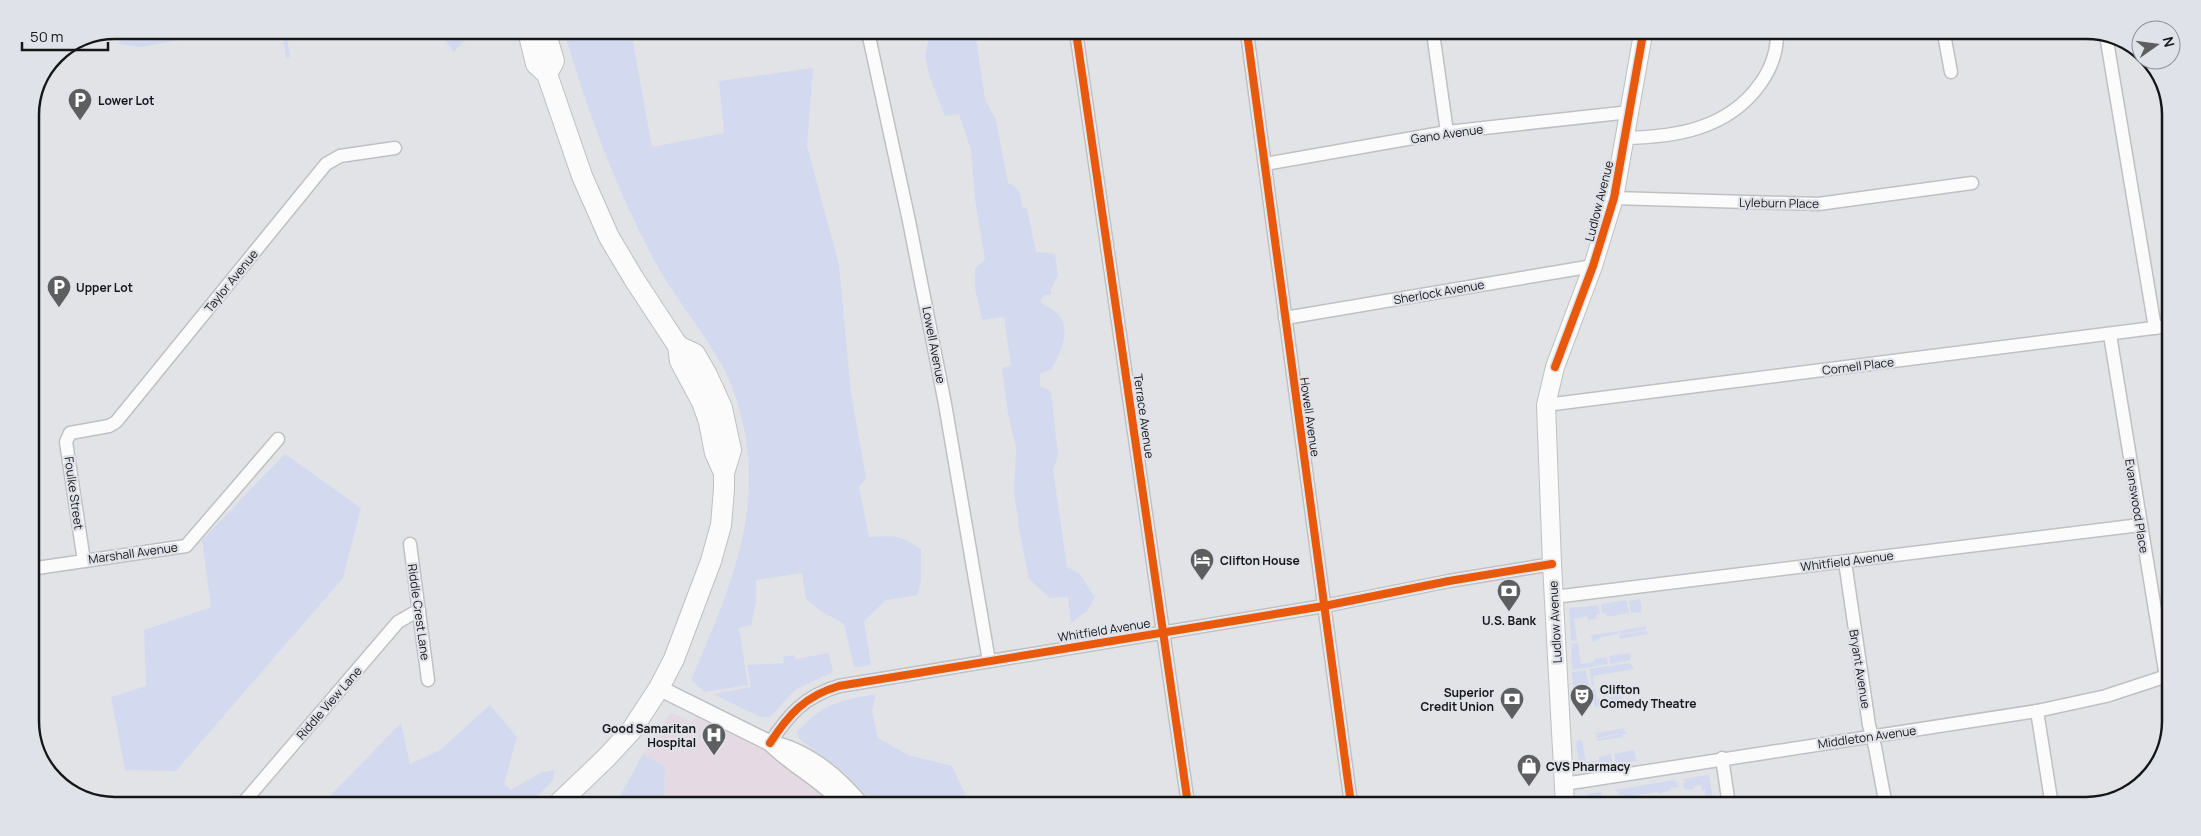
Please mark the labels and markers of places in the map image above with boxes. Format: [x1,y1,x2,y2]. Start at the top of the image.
parking icon: Lower Lot [67,87,93,121]
place label: Lower Lot [98,92,154,109]
parking icon: Upper Lot [46,274,72,308]
place label: Upper Lot [76,279,133,296]
hotel icon: Clifton House [1189,547,1215,581]
place label: Clifton House [1220,552,1300,569]
bank icon: U.S. Bank [1496,578,1522,612]
place label: U.S. Bank [1482,612,1537,629]
place label: Clifton Comedy Theatre [1600,681,1697,712]
theatre icon: Clifton Comedy Theatre [1569,683,1595,717]
place label: Superior Credit Union [1420,684,1494,715]
bank icon: Superior Credit Union [1499,686,1525,720]
place label: Good Samaritan Hospital [602,720,696,751]
hospital icon: Good Samaritan Hospital [701,722,727,756]
shop icon: CVS Pharmacy [1516,753,1542,787]
place label: CVS Pharmacy [1546,758,1631,775]

